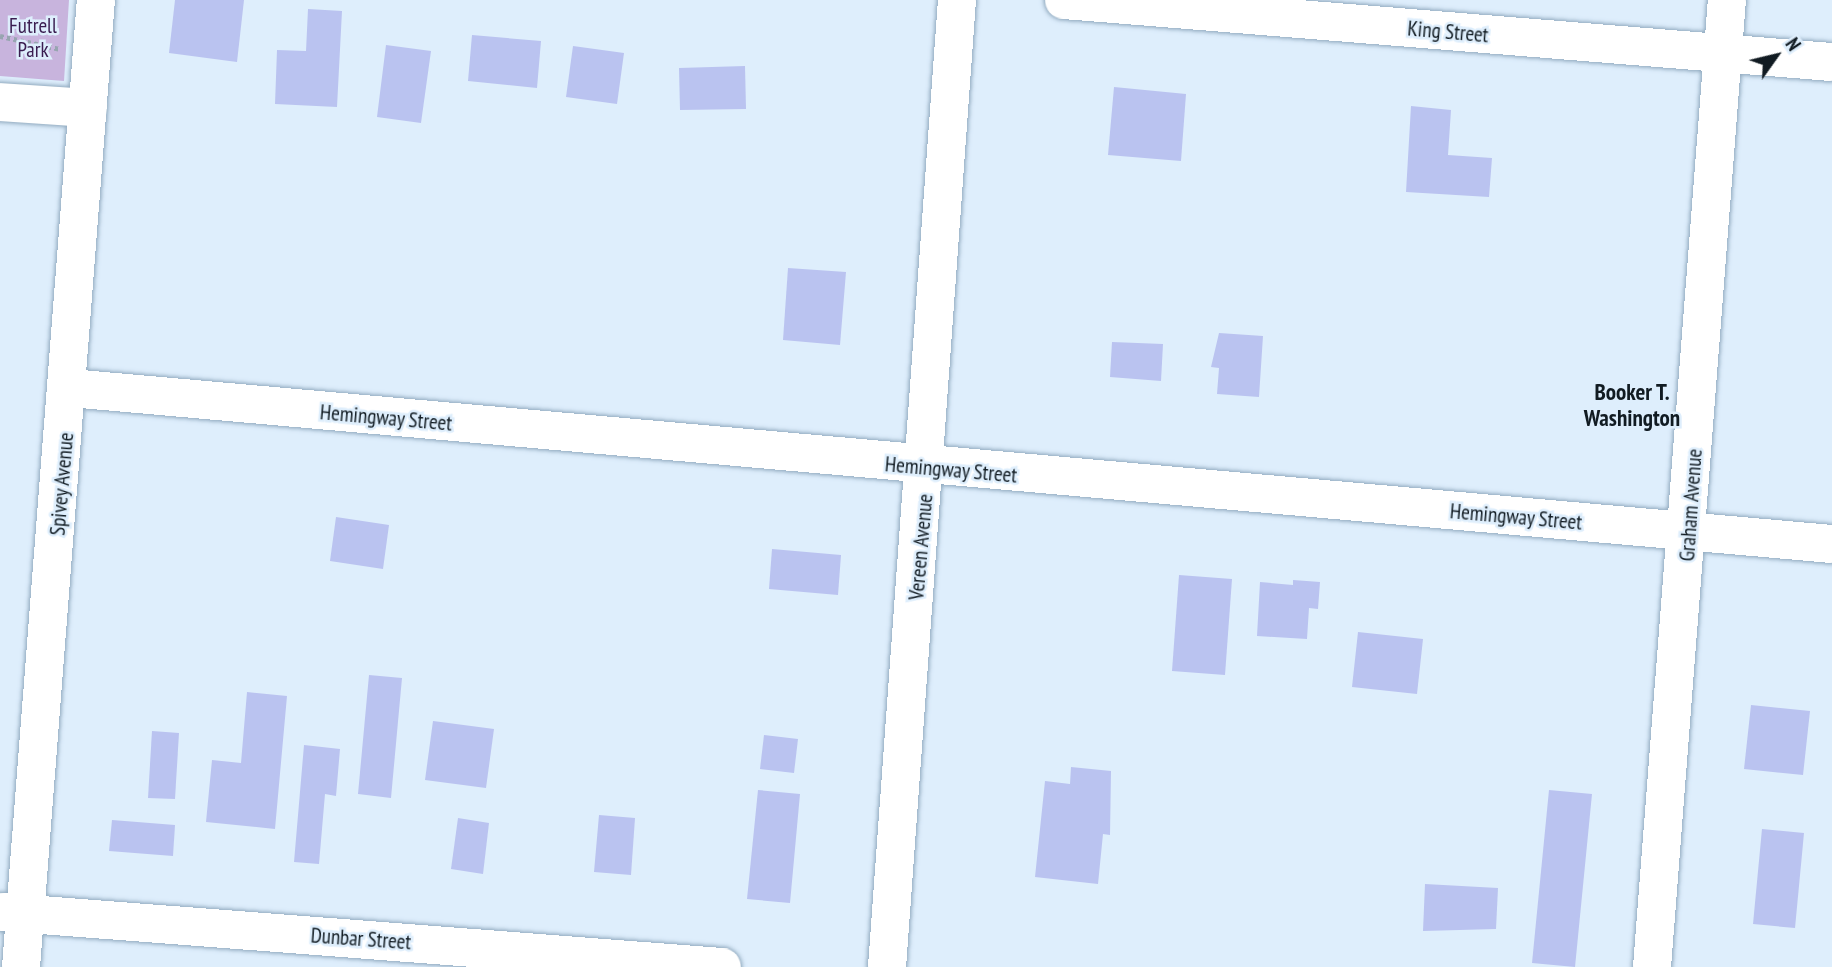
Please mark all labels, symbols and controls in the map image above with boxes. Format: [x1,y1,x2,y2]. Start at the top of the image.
park label: Futrell Park [9,13,57,63]
street label: King Street [1406,16,1490,48]
north arrow [1741,21,1811,91]
text: N [1781,33,1806,55]
district label: Booker T. Washington [1584,378,1680,432]
street label: Hemingway Street [319,400,453,436]
street label: Spivey Avenue [45,431,79,537]
street label: Graham Avenue [1674,448,1708,562]
street label: Hemingway Street [884,452,1018,488]
street label: Vereen Avenue [904,493,938,601]
street label: Hemingway Street [1449,499,1583,535]
street label: Dunbar Street [310,923,412,955]

